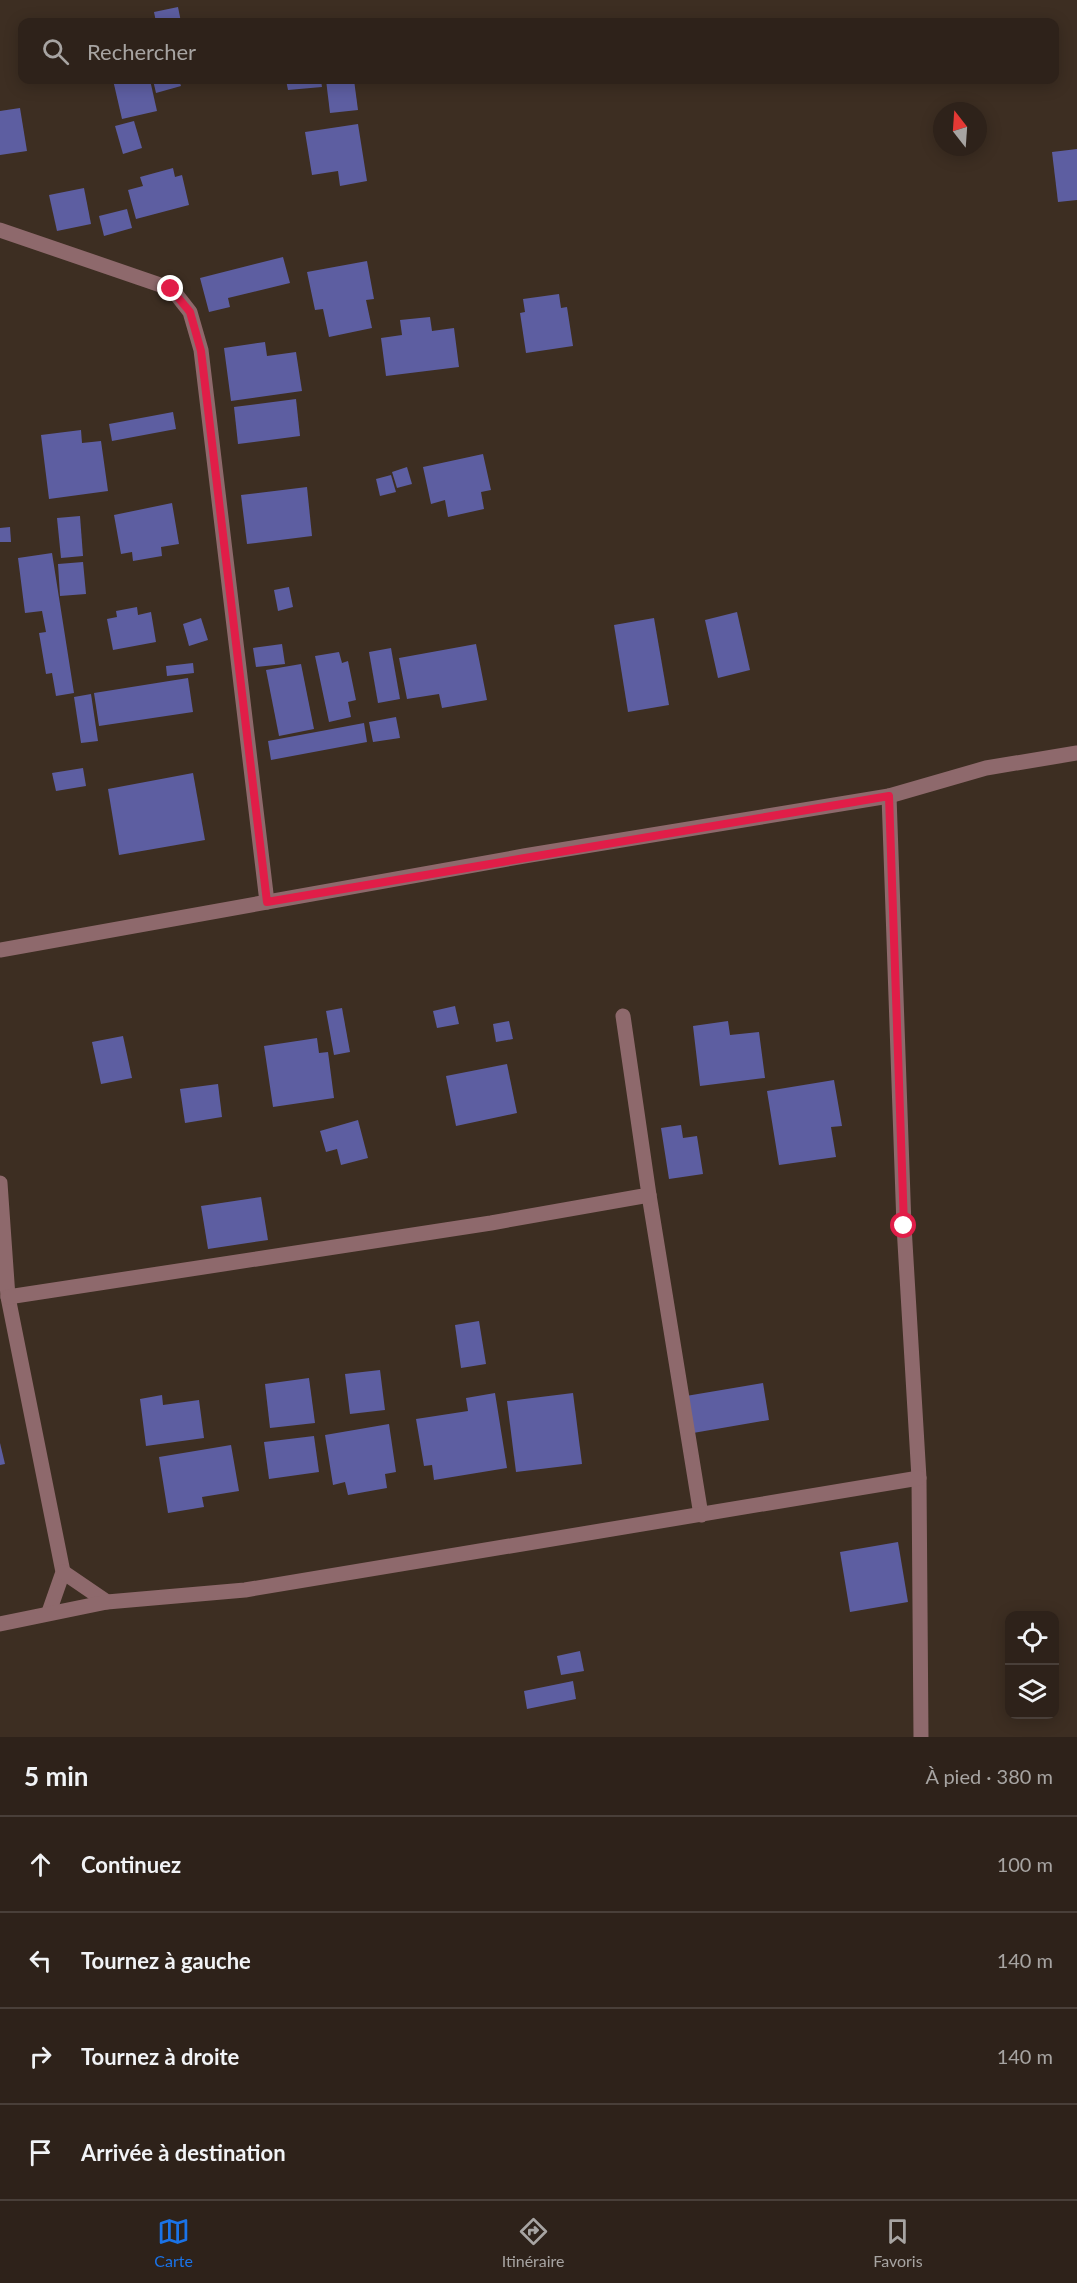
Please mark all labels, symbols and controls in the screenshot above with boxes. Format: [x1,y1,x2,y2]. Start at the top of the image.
search box [18,18,1059,84]
icon: search [39,35,72,68]
text: Rechercher [87,38,196,65]
north arrow [933,102,987,156]
route end [157,275,183,301]
route start [890,1212,916,1238]
map controls [1005,1611,1059,1719]
button: locate [1005,1611,1059,1665]
button: layers [1005,1665,1059,1719]
text: 5 min [24,1760,88,1792]
text: À pied · 380 m [925,1764,1053,1788]
icon: ahead [24,1848,57,1881]
text: Continuez [81,1851,181,1878]
text: 100 m [997,1852,1053,1876]
icon: left [24,1944,57,1977]
text: Tournez à gauche [81,1947,251,1974]
text: 140 m [997,1948,1053,1972]
icon: right [24,2040,57,2073]
text: Tournez à droite [81,2043,239,2070]
text: 140 m [997,2044,1053,2068]
icon: arrive [24,2136,57,2169]
text: Arrivée à destination [81,2139,286,2166]
tab: Carte [154,2215,193,2270]
tab: Itinéraire [502,2215,565,2270]
tab: Favoris [873,2215,923,2270]

